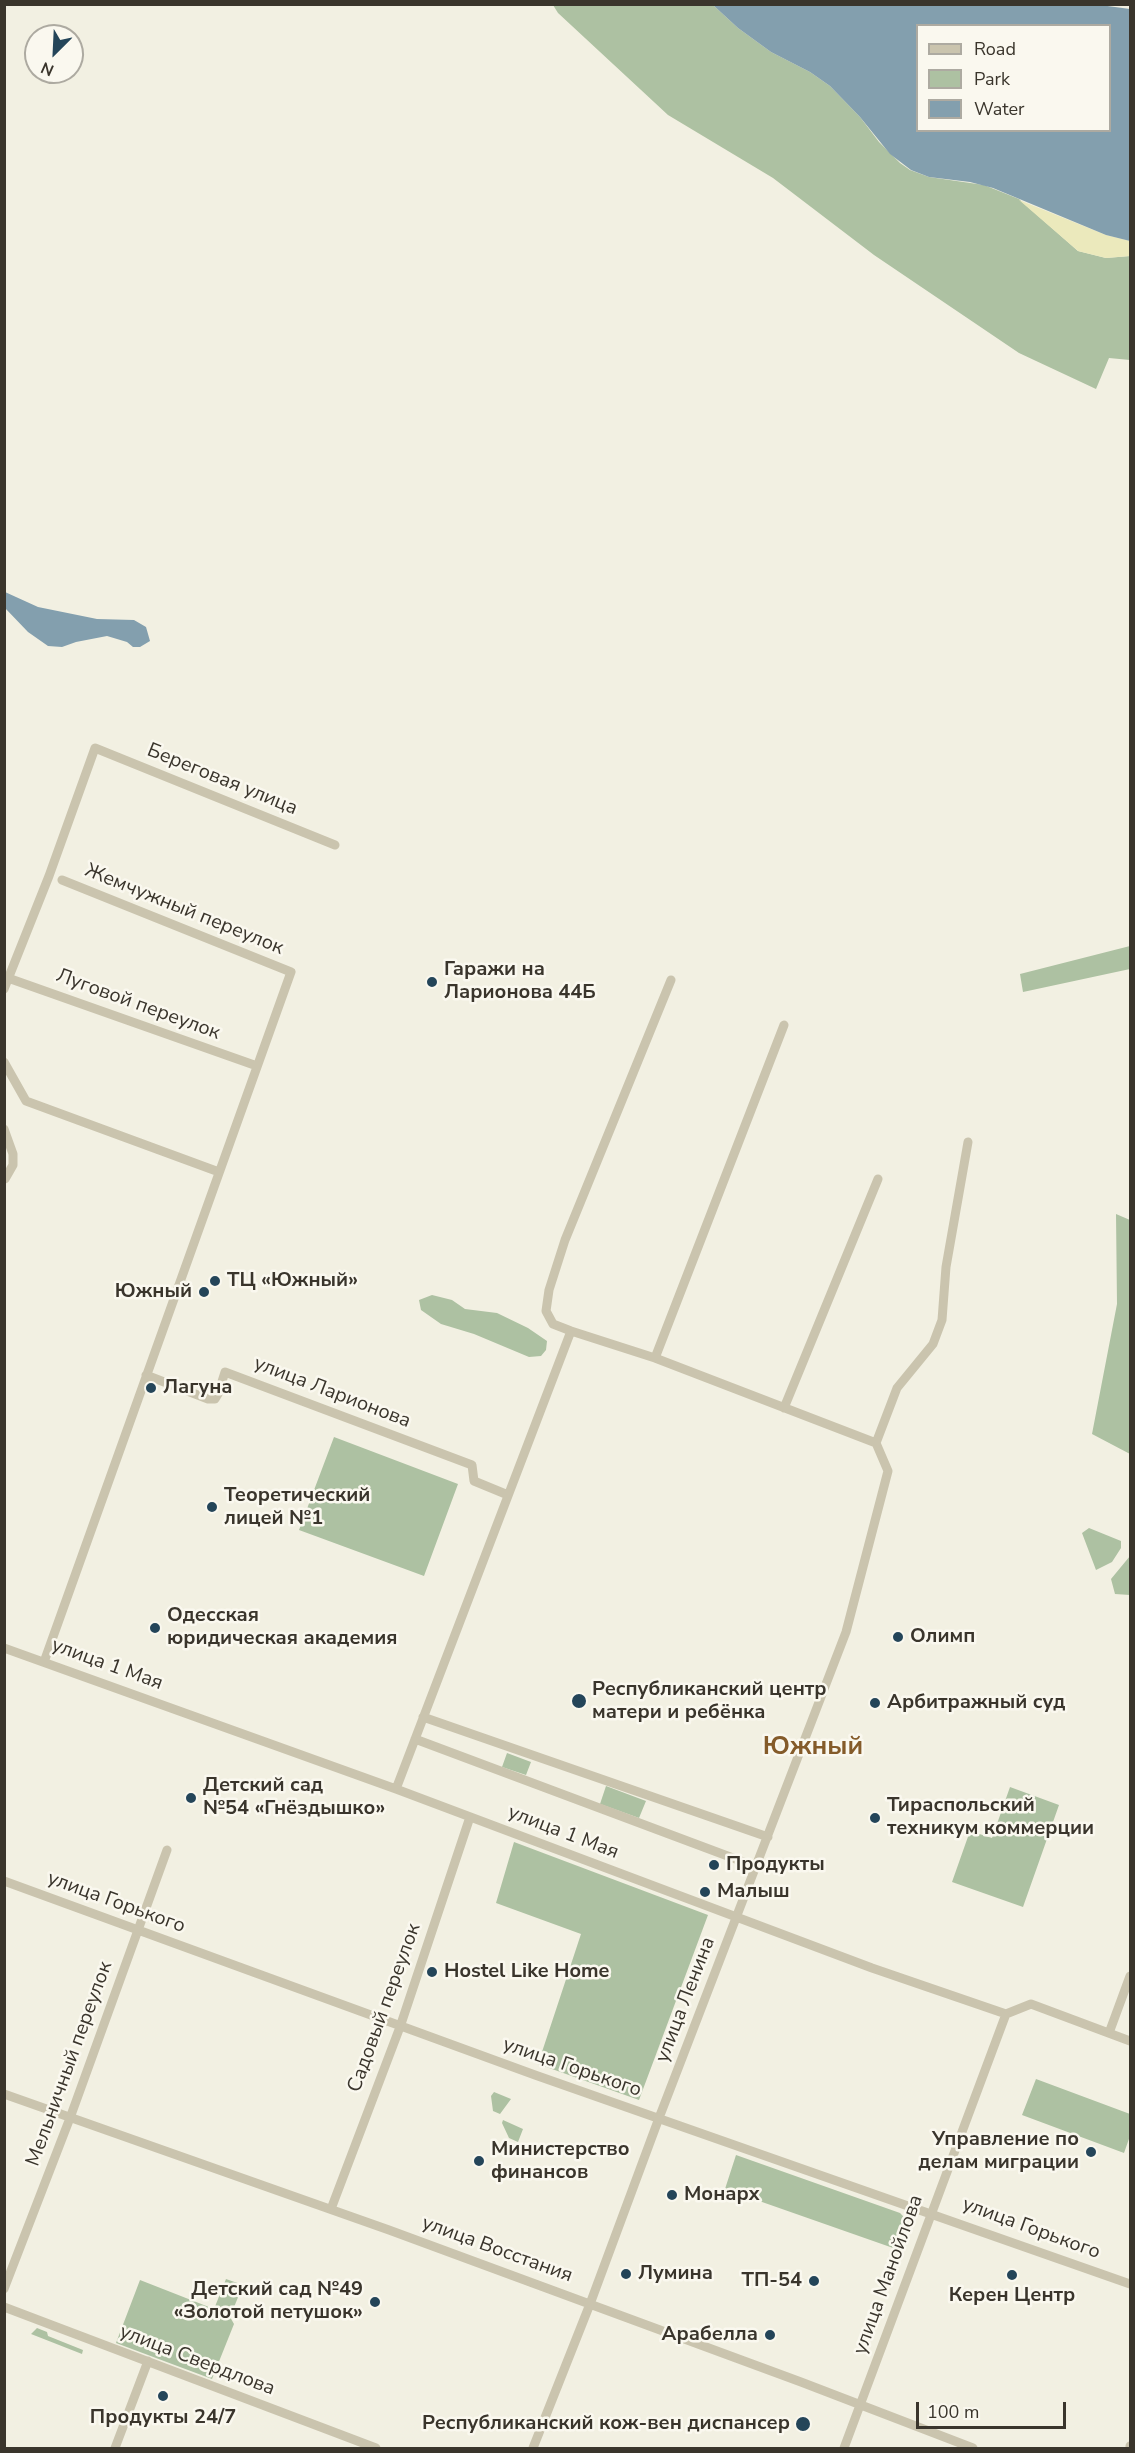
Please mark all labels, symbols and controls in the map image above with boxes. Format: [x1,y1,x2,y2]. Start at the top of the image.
north arrow [24,24,84,84]
legend [916,24,1111,132]
text: Road [974,37,1016,61]
text: N [38,56,57,81]
text: Park [974,67,1010,91]
text: Water [974,97,1025,121]
street label: Береговая улица [143,739,301,821]
street label: Жемчужный переулок [81,859,287,961]
place label: Гаражи на Ларионова 44Б [444,958,596,1005]
street label: Луговой переулок [53,964,223,1046]
marker: Гаражи на Ларионова 44Б [425,975,439,989]
place label: ТЦ «Южный» [227,1269,358,1293]
marker: ТЦ «Южный» [208,1274,222,1288]
place label: Южный [115,1280,192,1304]
marker: Южный [197,1285,211,1299]
street label: улица Ларионова [250,1352,414,1434]
place label: Лагуна [163,1376,233,1400]
marker: Лагуна [144,1381,158,1395]
place label: Теоретический лицей №1 [224,1484,370,1531]
marker: Теоретический лицей №1 [205,1500,219,1514]
place label: Одесская юридическая академия [167,1604,398,1651]
marker: Одесская юридическая академия [148,1621,162,1635]
place label: Олимп [910,1625,975,1649]
marker: Олимп [891,1630,905,1644]
street label: улица 1 Мая [48,1634,166,1696]
place label: Республиканский центр матери и ребёнка [592,1678,827,1725]
place label: Арбитражный суд [887,1691,1065,1715]
marker: Республиканский центр матери и ребёнка [570,1692,588,1710]
marker: Арбитражный суд [868,1696,882,1710]
district label: Южный [763,1732,863,1764]
place label: Детский сад №54 «Гнёздышко» [203,1774,385,1821]
marker: Детский сад №54 «Гнёздышко» [184,1791,198,1805]
place label: Тираспольский техникум коммерции [887,1794,1094,1841]
street label: улица 1 Мая [504,1801,622,1865]
marker: Тираспольский техникум коммерции [868,1811,882,1825]
place label: Продукты [726,1853,825,1877]
marker: Продукты [707,1858,721,1872]
street label: улица Горького [44,1867,188,1939]
place label: Малыш [717,1880,790,1904]
marker: Малыш [698,1885,712,1899]
street label: Садовый переулок [343,1920,427,2096]
street label: улица Ленина [651,1934,721,2066]
street label: Мельничный переулок [22,1958,118,2170]
place label: Hostel Like Home [444,1960,609,1984]
marker: Hostel Like Home [425,1965,439,1979]
street label: улица Горького [499,2033,645,2103]
place label: Управление по делам миграции [918,2128,1079,2175]
place label: Министерство финансов [491,2138,629,2185]
marker: Управление по делам миграции [1084,2145,1098,2159]
marker: Министерство финансов [472,2154,486,2168]
place label: Монарх [684,2183,760,2207]
marker: Монарх [665,2188,679,2202]
street label: улица Манойлова [849,2192,929,2358]
street label: улица Горького [959,2193,1103,2265]
street label: улица Восстания [418,2212,576,2288]
place label: Лумина [638,2262,713,2286]
marker: Лумина [619,2267,633,2281]
marker: Керен Центр [1005,2268,1019,2282]
place label: ТП-54 [742,2269,802,2293]
marker: ТП-54 [807,2274,821,2288]
place label: Детский сад №49 «Золотой петушок» [173,2278,363,2325]
place label: Керен Центр [949,2284,1075,2308]
marker: Детский сад №49 «Золотой петушок» [368,2295,382,2309]
street label: улица Свердлова [116,2320,278,2402]
place label: Арабелла [662,2323,758,2347]
marker: Арабелла [763,2328,777,2342]
marker: Продукты 24/7 [156,2389,170,2403]
scale bar [919,2390,1069,2428]
text: 100 m [927,2400,979,2424]
place label: Продукты 24/7 [90,2406,236,2430]
place label: Республиканский кож-вен диспансер [422,2412,790,2436]
marker: Республиканский кож-вен диспансер [794,2415,812,2433]

